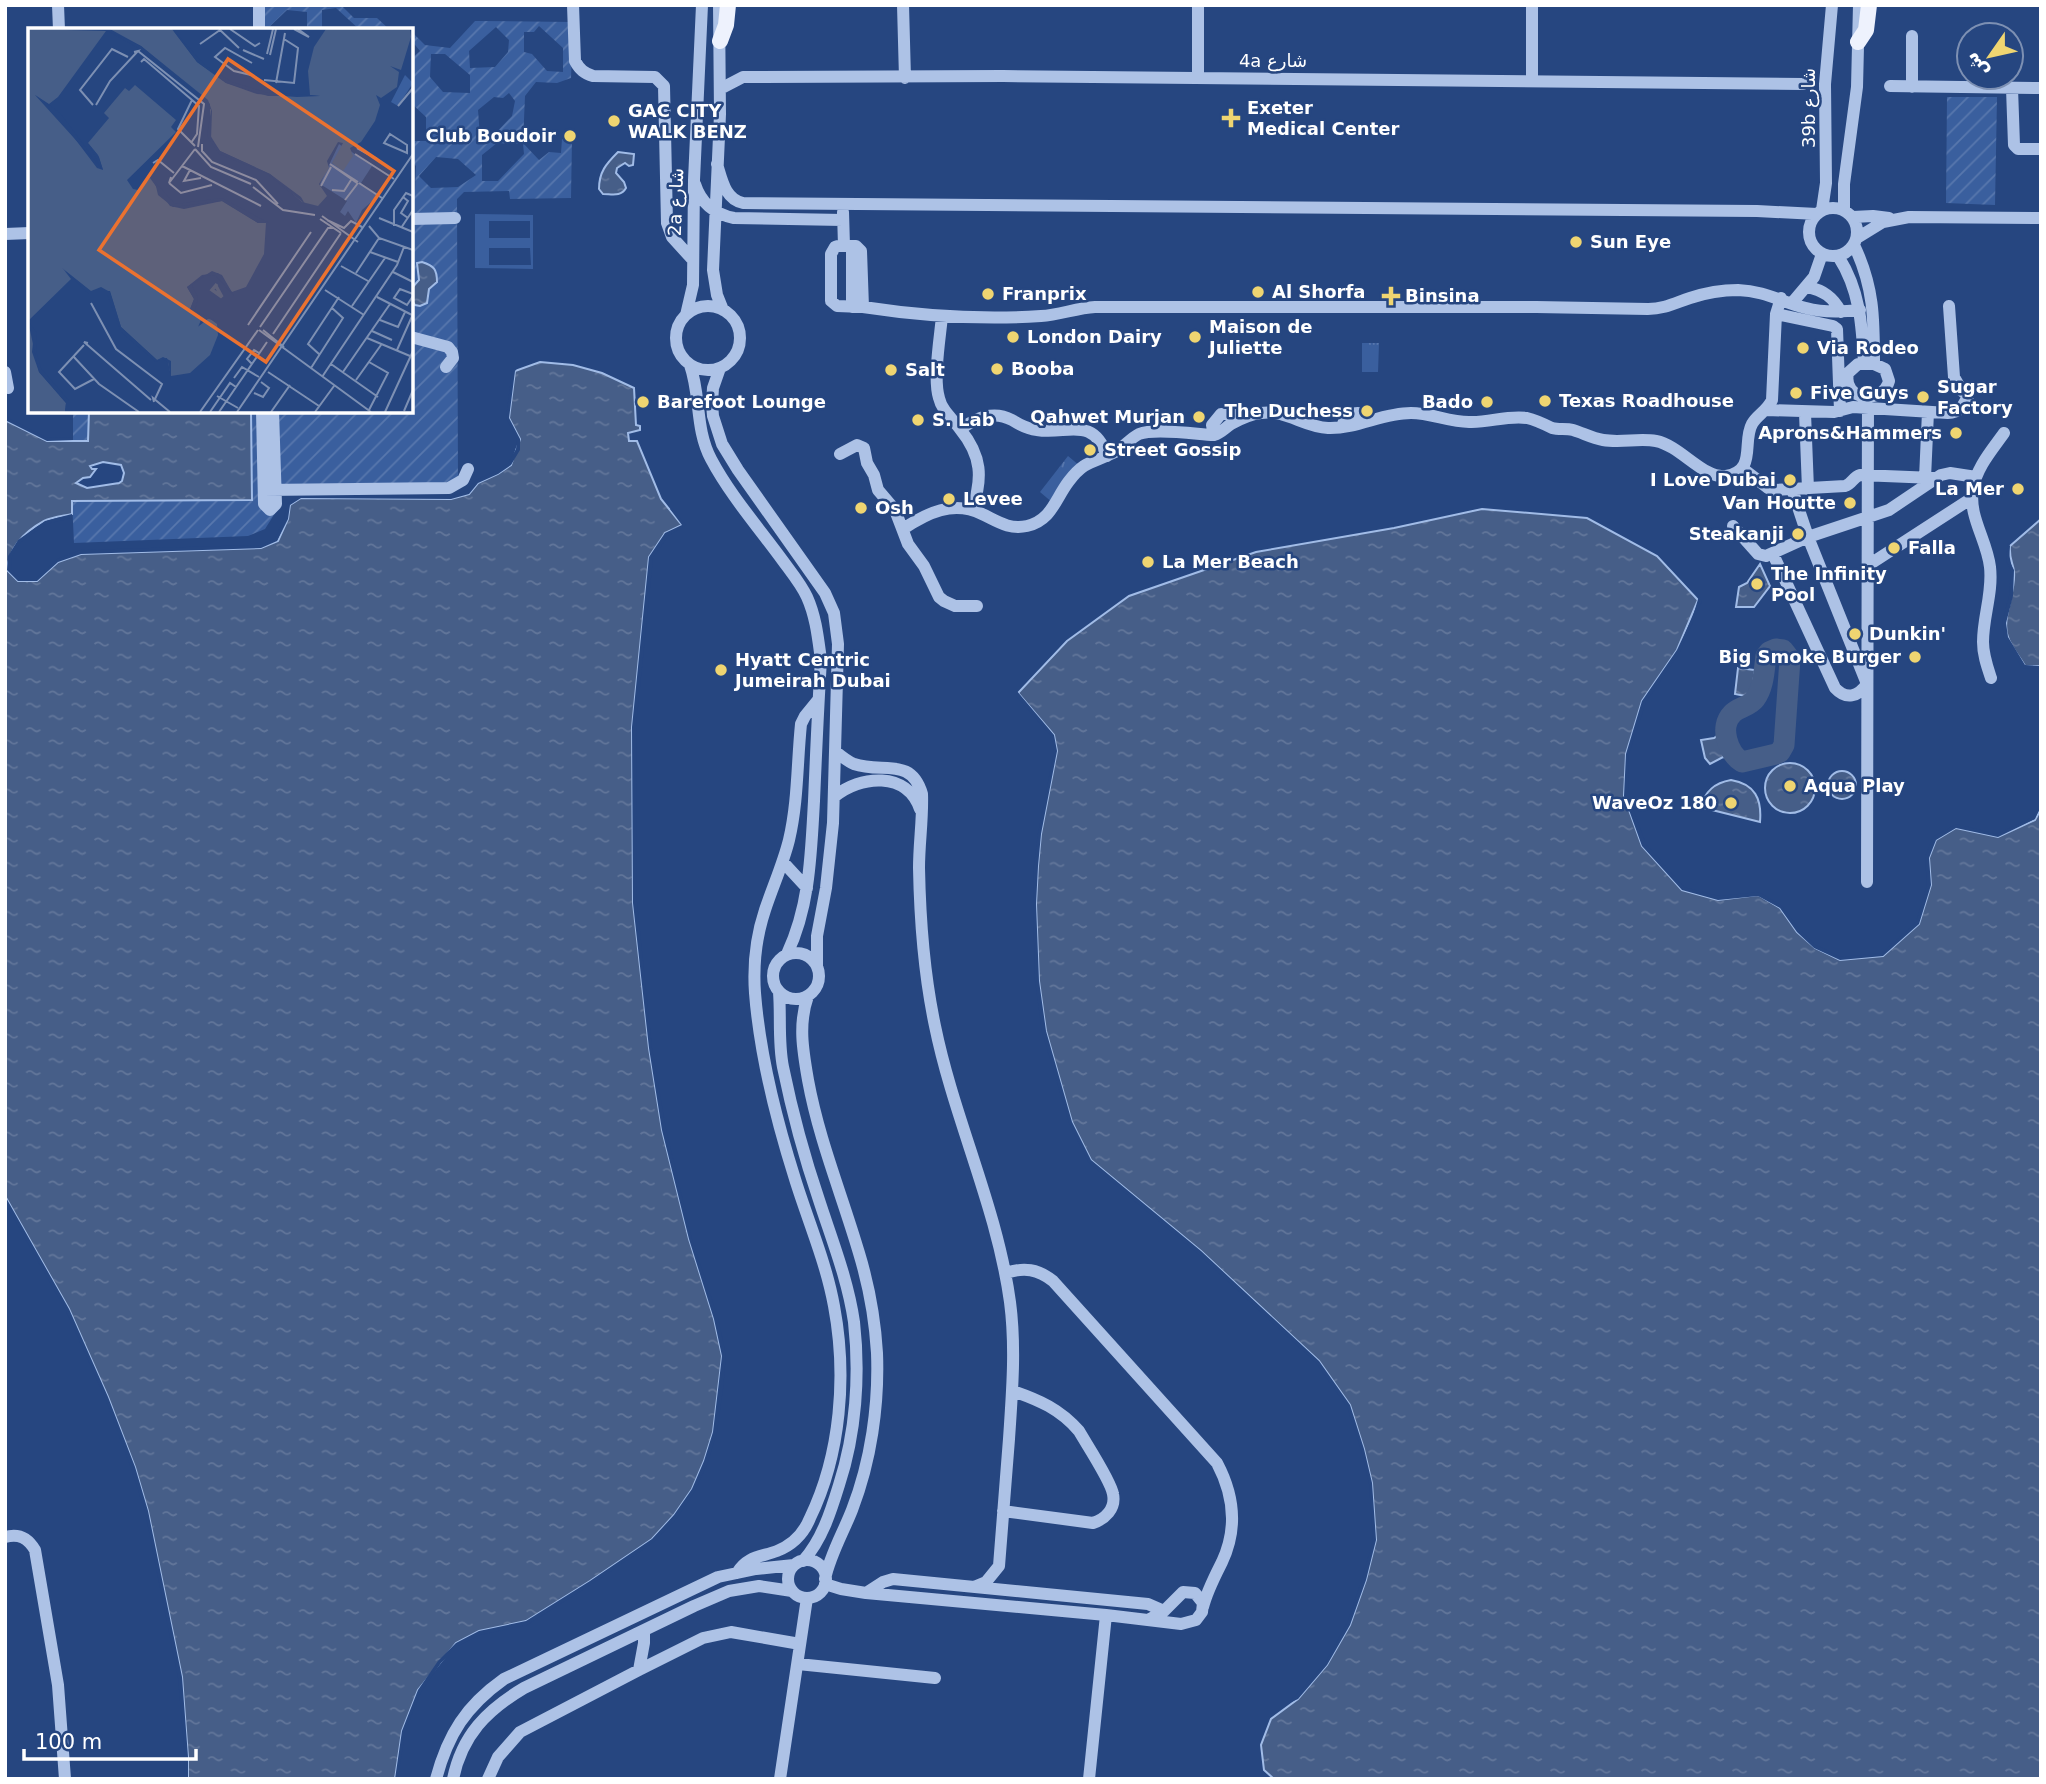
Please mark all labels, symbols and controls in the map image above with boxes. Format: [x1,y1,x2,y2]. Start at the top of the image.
north arrow [1955,21,2025,91]
inset map [28,28,413,413]
text: ش [1959,48,1993,83]
street label: 4a شارع [1239,50,1307,72]
street label: 39b شارع [1798,68,1820,148]
place label: Exeter Medical Center [1247,97,1399,139]
place label: GAC CITY WALK BENZ [628,100,747,142]
marker: Exeter Medical Center [1221,108,1241,128]
marker: GAC CITY WALK BENZ [606,113,622,129]
place label: Club Boudoir [425,125,556,146]
marker: Club Boudoir [562,128,578,144]
street label: 2a شارع [664,168,688,236]
place label: Sun Eye [1590,231,1671,252]
marker: Sun Eye [1568,234,1584,250]
place label: Al Shorfa [1272,281,1365,302]
place label: Franprix [1002,283,1087,304]
marker: Al Shorfa [1250,284,1266,300]
place label: Binsina [1405,285,1480,306]
marker: Franprix [980,286,996,302]
marker: Binsina [1383,288,1399,304]
place label: Maison de Juliette [1207,316,1312,358]
place label: London Dairy [1027,326,1162,347]
marker: London Dairy [1005,329,1021,345]
marker: Maison de Juliette [1187,329,1203,345]
place label: Via Rodeo [1817,337,1919,358]
marker: Via Rodeo [1795,340,1811,356]
place label: Booba [1011,358,1074,379]
place label: Salt [905,359,945,380]
marker: Booba [989,361,1005,377]
marker: Salt [883,362,899,378]
place label: Sugar Factory [1937,376,2013,418]
place label: Five Guys [1810,382,1909,403]
marker: Five Guys [1788,385,1804,401]
marker: Sugar Factory [1915,389,1931,405]
place label: Texas Roadhouse [1559,390,1734,411]
place label: Barefoot Lounge [657,391,826,412]
place label: Bado [1422,391,1473,412]
marker: Texas Roadhouse [1537,393,1553,409]
marker: Barefoot Lounge [635,394,651,410]
marker: Bado [1479,394,1495,410]
place label: The Duchess [1225,400,1353,421]
marker: The Duchess [1359,403,1375,419]
place label: Qahwet Murjan [1030,406,1185,427]
place label: S. Lab [932,409,995,430]
marker: Qahwet Murjan [1191,409,1207,425]
marker: S. Lab [910,412,926,428]
place label: Aprons&Hammers [1758,422,1942,443]
marker: Aprons&Hammers [1948,425,1964,441]
place label: Street Gossip [1104,439,1241,460]
marker: Street Gossip [1082,442,1098,458]
place label: I Love Dubai [1650,469,1776,490]
marker: I Love Dubai [1782,472,1798,488]
place label: La Mer [1935,478,2004,499]
marker: La Mer [2010,481,2026,497]
place label: Levee [963,488,1023,509]
marker: Levee [941,491,957,507]
place label: Van Houtte [1722,492,1836,513]
marker: Van Houtte [1842,495,1858,511]
place label: Osh [875,497,914,518]
marker: Osh [853,500,869,516]
place label: Steakanji [1689,523,1784,544]
marker: Steakanji [1790,526,1806,542]
place label: Falla [1908,537,1956,558]
marker: Falla [1886,540,1902,556]
place label: La Mer Beach [1162,551,1299,572]
marker: La Mer Beach [1140,554,1156,570]
place label: The Infinity Pool [1771,563,1887,605]
marker: The Infinity Pool [1749,576,1765,592]
place label: Dunkin' [1869,623,1946,644]
marker: Dunkin' [1847,626,1863,642]
place label: Big Smoke Burger [1719,646,1901,667]
place label: Hyatt Centric Jumeirah Dubai [733,649,891,691]
marker: Big Smoke Burger [1907,649,1923,665]
marker: Hyatt Centric Jumeirah Dubai [713,662,729,678]
place label: Aqua Play [1804,775,1905,796]
marker: Aqua Play [1782,778,1798,794]
place label: WaveOz 180 [1592,792,1717,813]
marker: WaveOz 180 [1723,795,1739,811]
scale bar [24,1718,196,1762]
text: 100 m [35,1730,102,1754]

